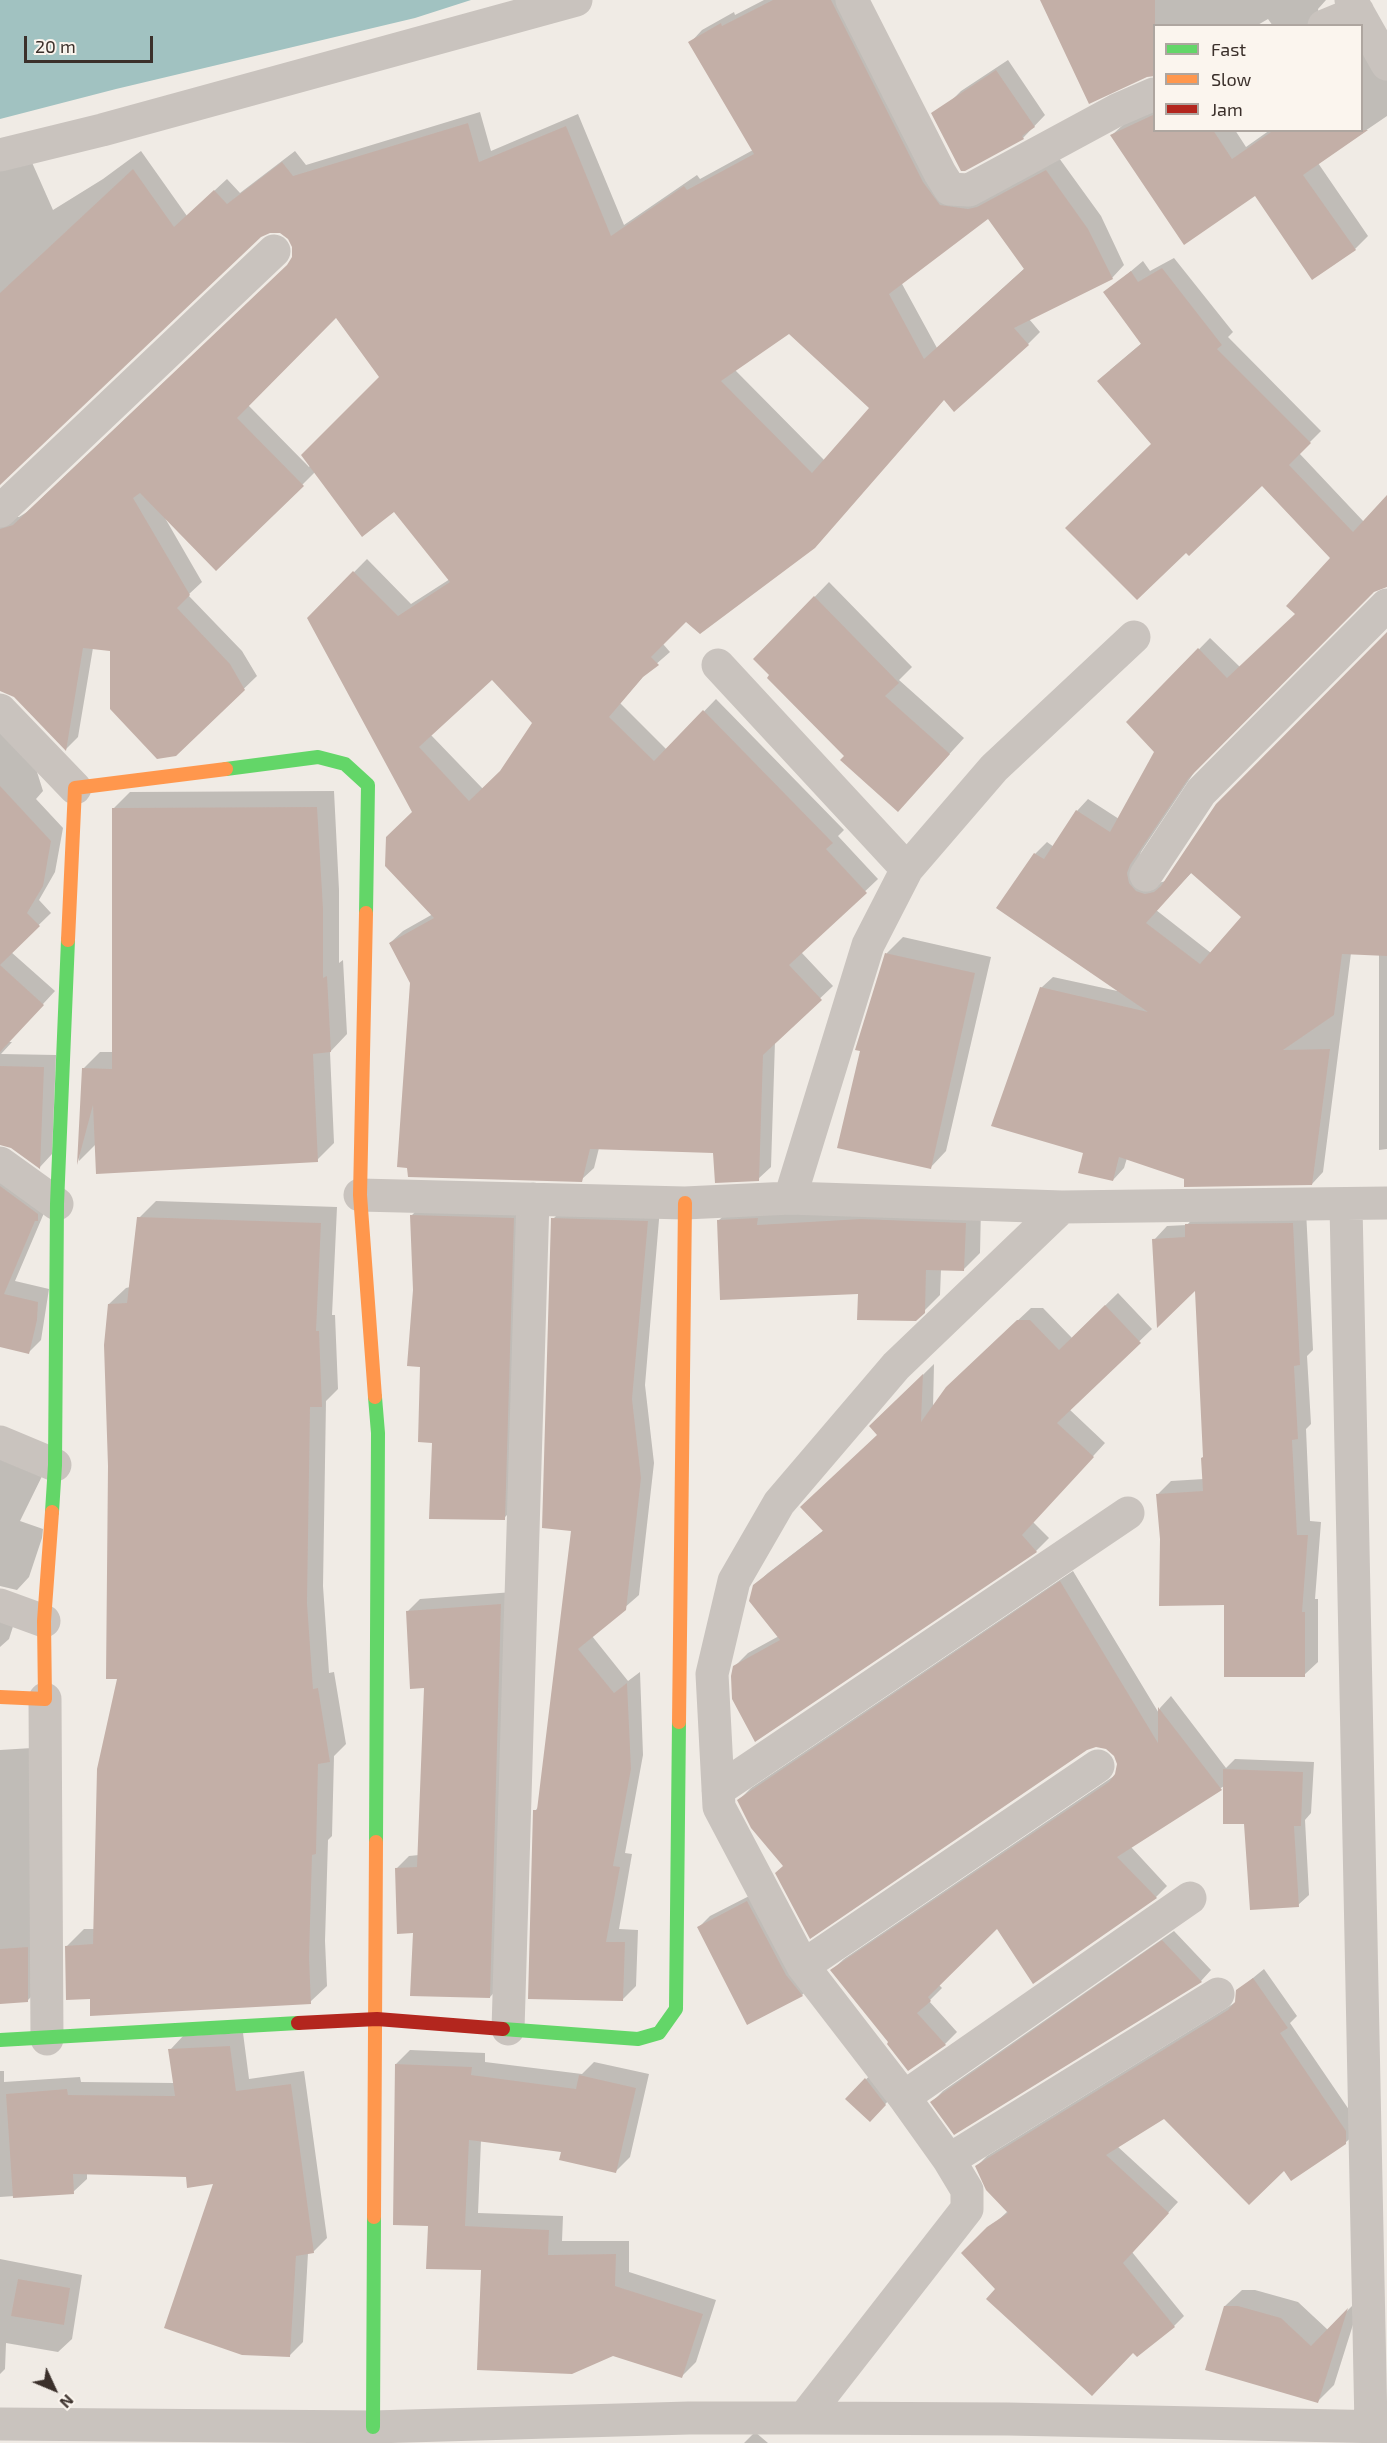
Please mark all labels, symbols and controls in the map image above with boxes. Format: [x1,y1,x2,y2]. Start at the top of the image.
scale bar [27,24,156,62]
legend [1153,24,1363,132]
text: 20 m [35,35,76,57]
text: Fast [1211,38,1246,60]
text: Slow [1211,68,1251,90]
text: Jam [1211,98,1243,120]
north arrow [24,2359,84,2419]
text: N [56,2391,78,2413]

